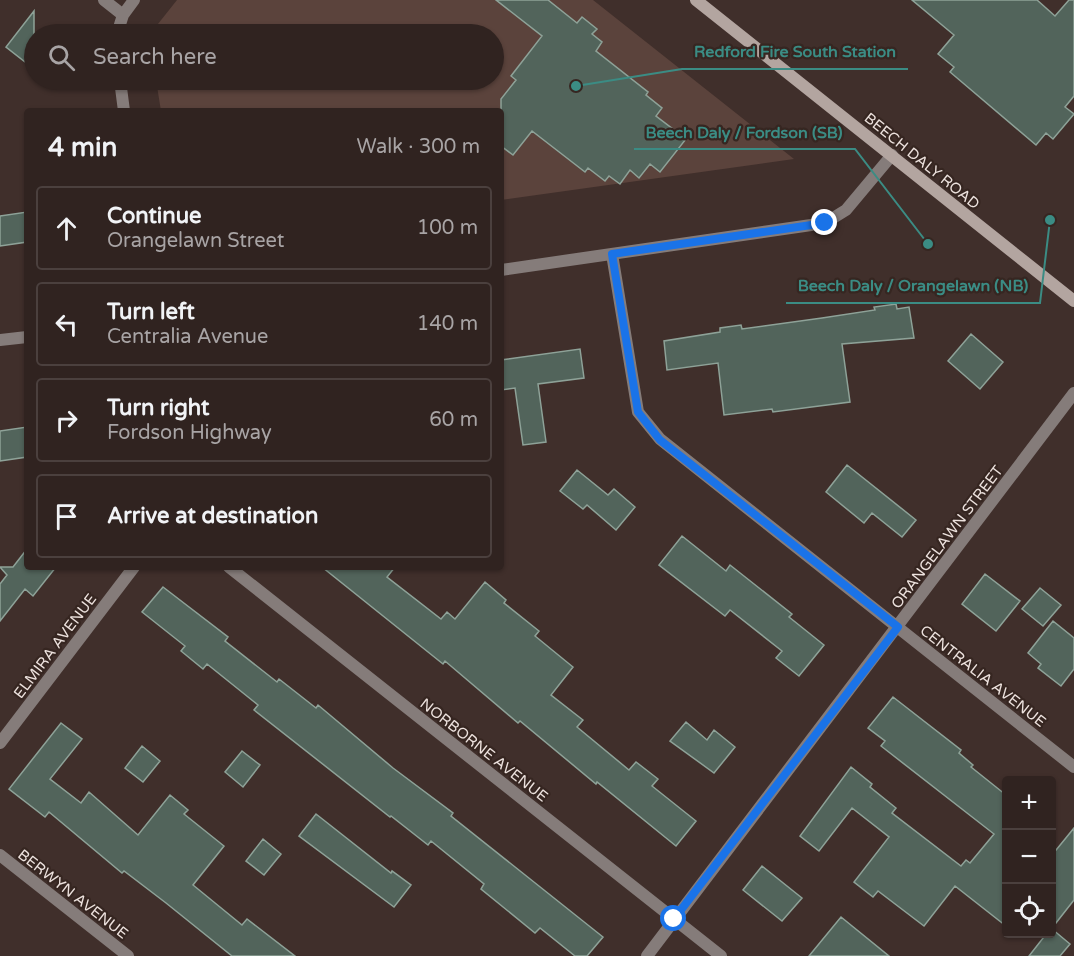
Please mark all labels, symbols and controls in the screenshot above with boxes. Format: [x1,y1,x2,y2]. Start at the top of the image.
search box [24,24,504,90]
callout: Redford Fire South Station [682,35,908,69]
icon: search [45,41,78,74]
text: Redford Fire South Station [694,42,896,62]
text: Search here [93,44,217,70]
street label: BEECH DALY ROAD [861,109,983,213]
callout: Beech Daly / Fordson (SB) [634,115,855,149]
text: Beech Daly / Fordson (SB) [645,123,843,143]
text: 4 min [48,132,117,163]
text: Walk · 300 m [357,135,480,159]
text: Continue [107,203,202,229]
route end [811,209,837,235]
icon: ahead [50,212,83,245]
text: 100 m [417,216,478,240]
text: Orangelawn Street [107,229,285,253]
callout: Beech Daly / Orangelawn (NB) [786,269,1040,303]
text: Beech Daly / Orangelawn (NB) [798,276,1028,296]
text: Turn left [107,299,195,325]
icon: left [50,308,83,341]
text: 140 m [417,312,478,336]
text: Centralia Avenue [107,325,268,349]
text: Turn right [107,395,209,421]
icon: right [50,404,83,437]
text: 60 m [429,408,478,432]
text: Fordson Highway [107,421,272,445]
street label: ORANGELAWN STREET [887,462,1007,612]
icon: arrive [50,500,83,533]
text: Arrive at destination [107,503,318,529]
street label: ELMIRA AVENUE [10,590,100,702]
street label: CENTRALIA AVENUE [917,621,1049,731]
street label: NORBORNE AVENUE [417,695,551,805]
map controls [1002,776,1056,938]
button: + [1002,776,1056,830]
button: − [1002,830,1056,884]
street label: BERWYN AVENUE [14,845,132,943]
button: locate [1002,884,1056,938]
route start [660,905,686,931]

